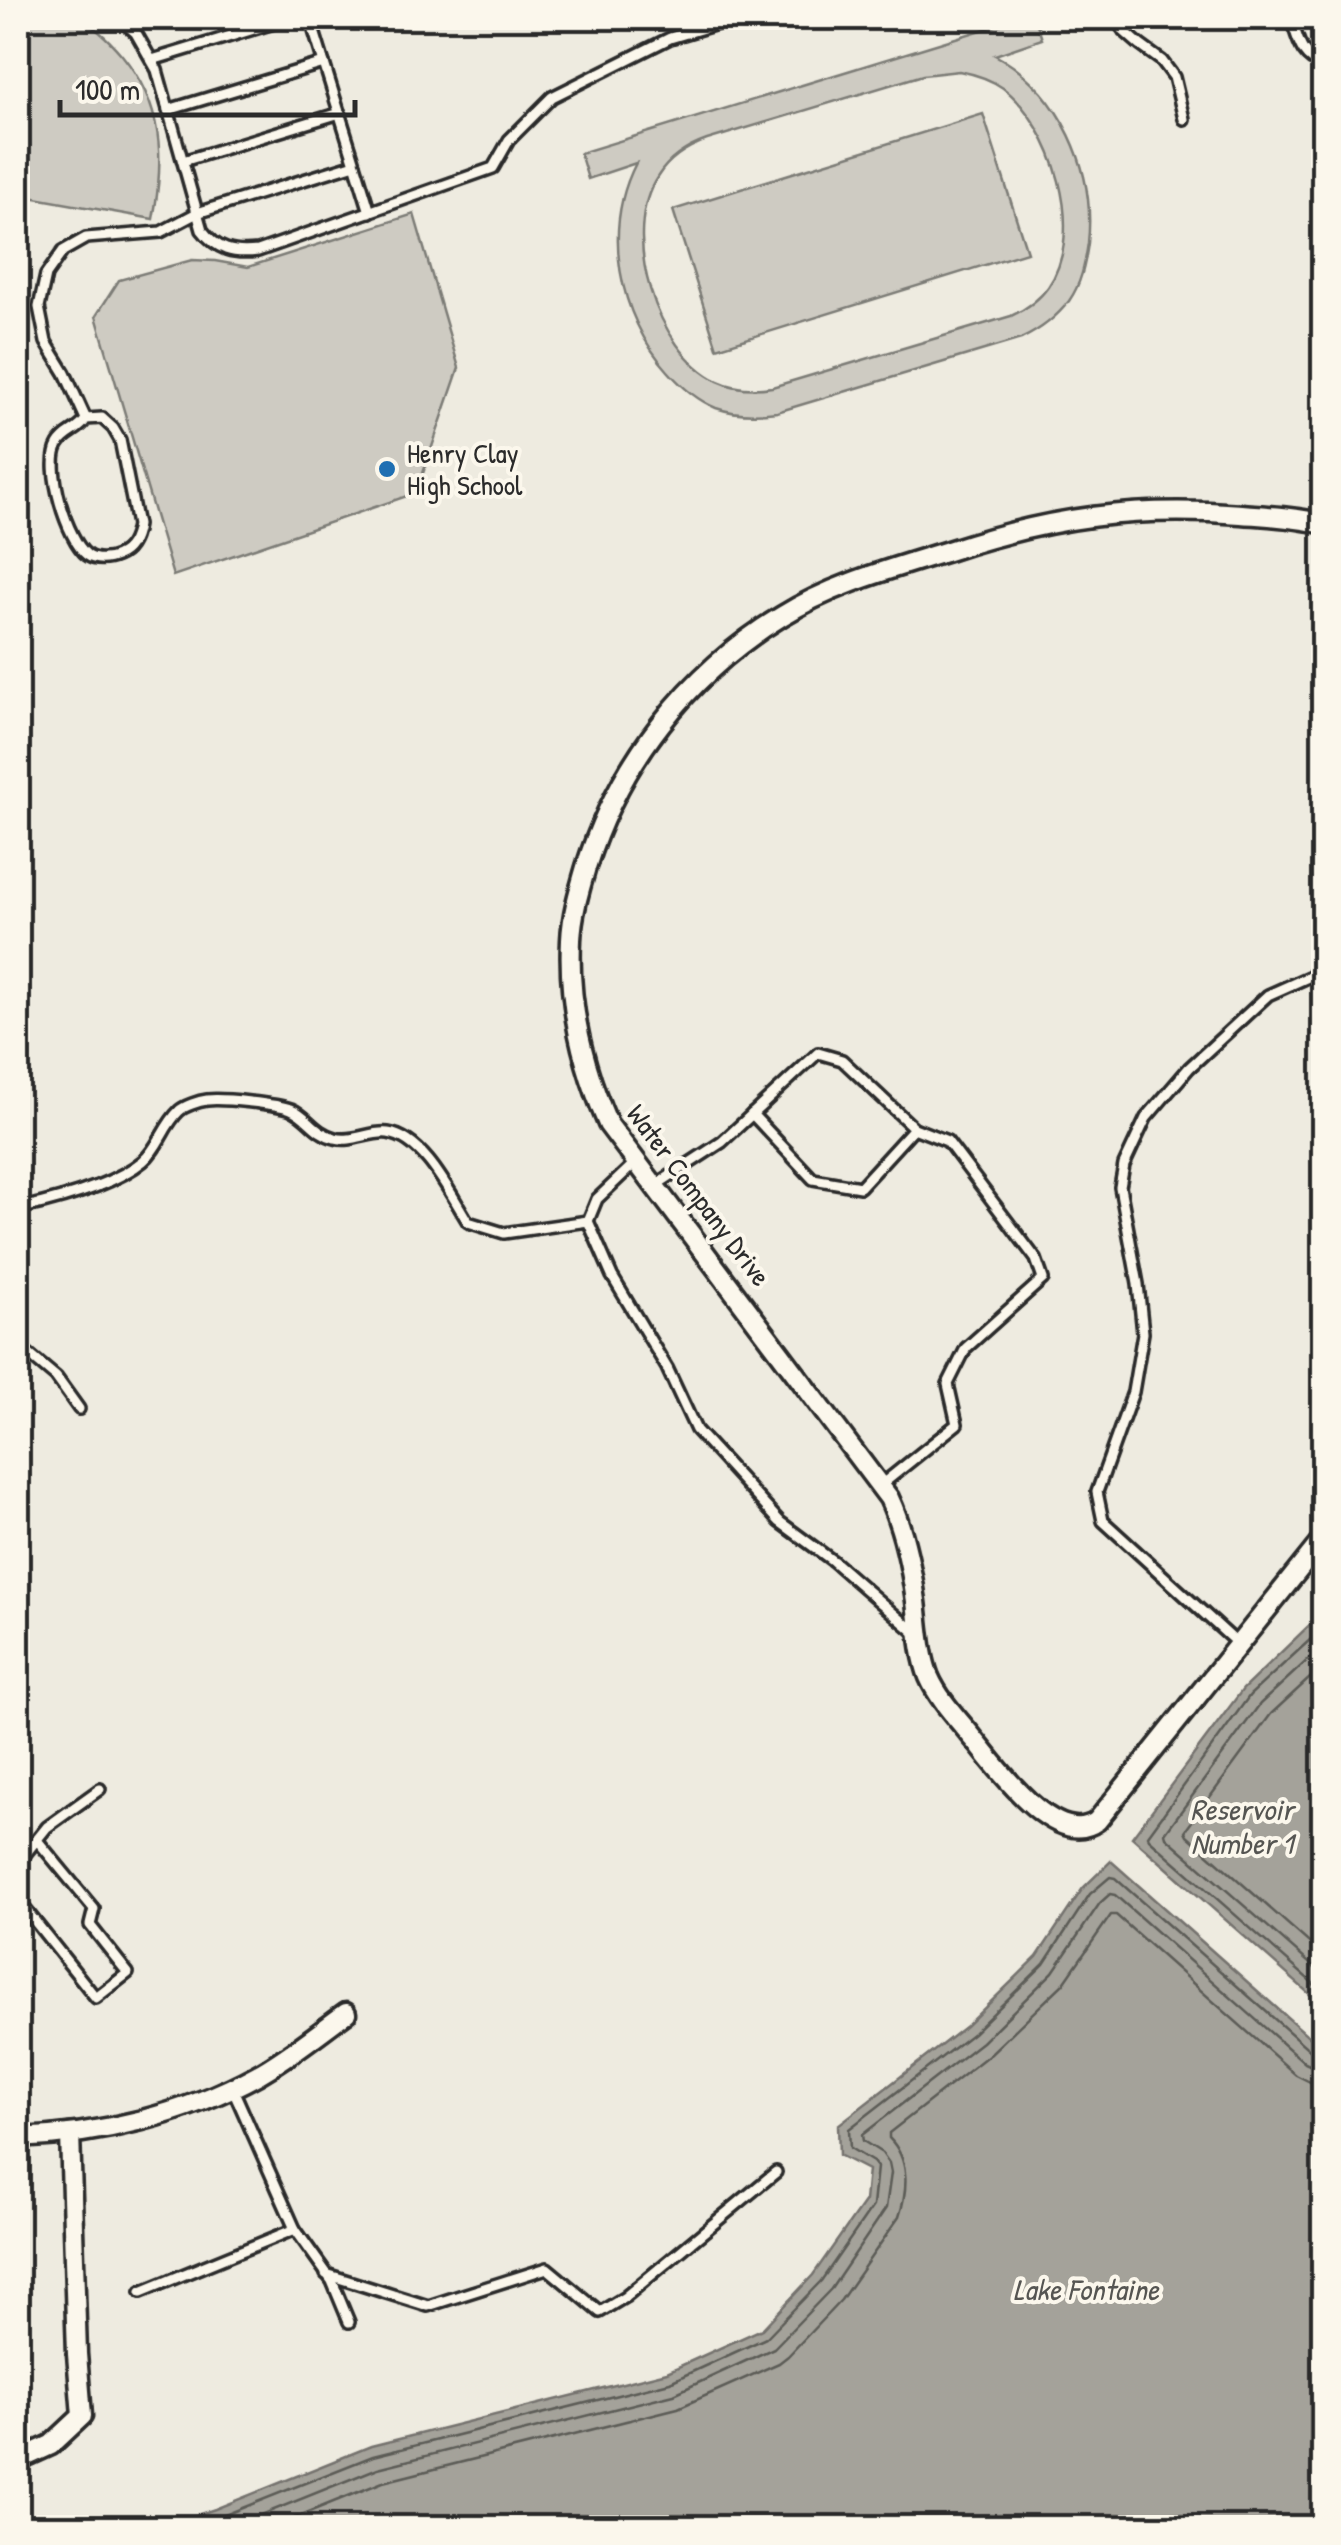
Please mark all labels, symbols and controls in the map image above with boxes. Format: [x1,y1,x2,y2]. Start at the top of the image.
scale bar [60,55,355,117]
text: 100 m [75,69,140,109]
place label: Henry Clay High School [407,434,523,504]
marker: Henry Clay High School [376,458,398,480]
street label: Water Company Drive [618,1096,780,1294]
water label: Reservoir Number 1 [1191,1789,1297,1863]
water label: Lake Fontaine [1013,2269,1160,2309]

